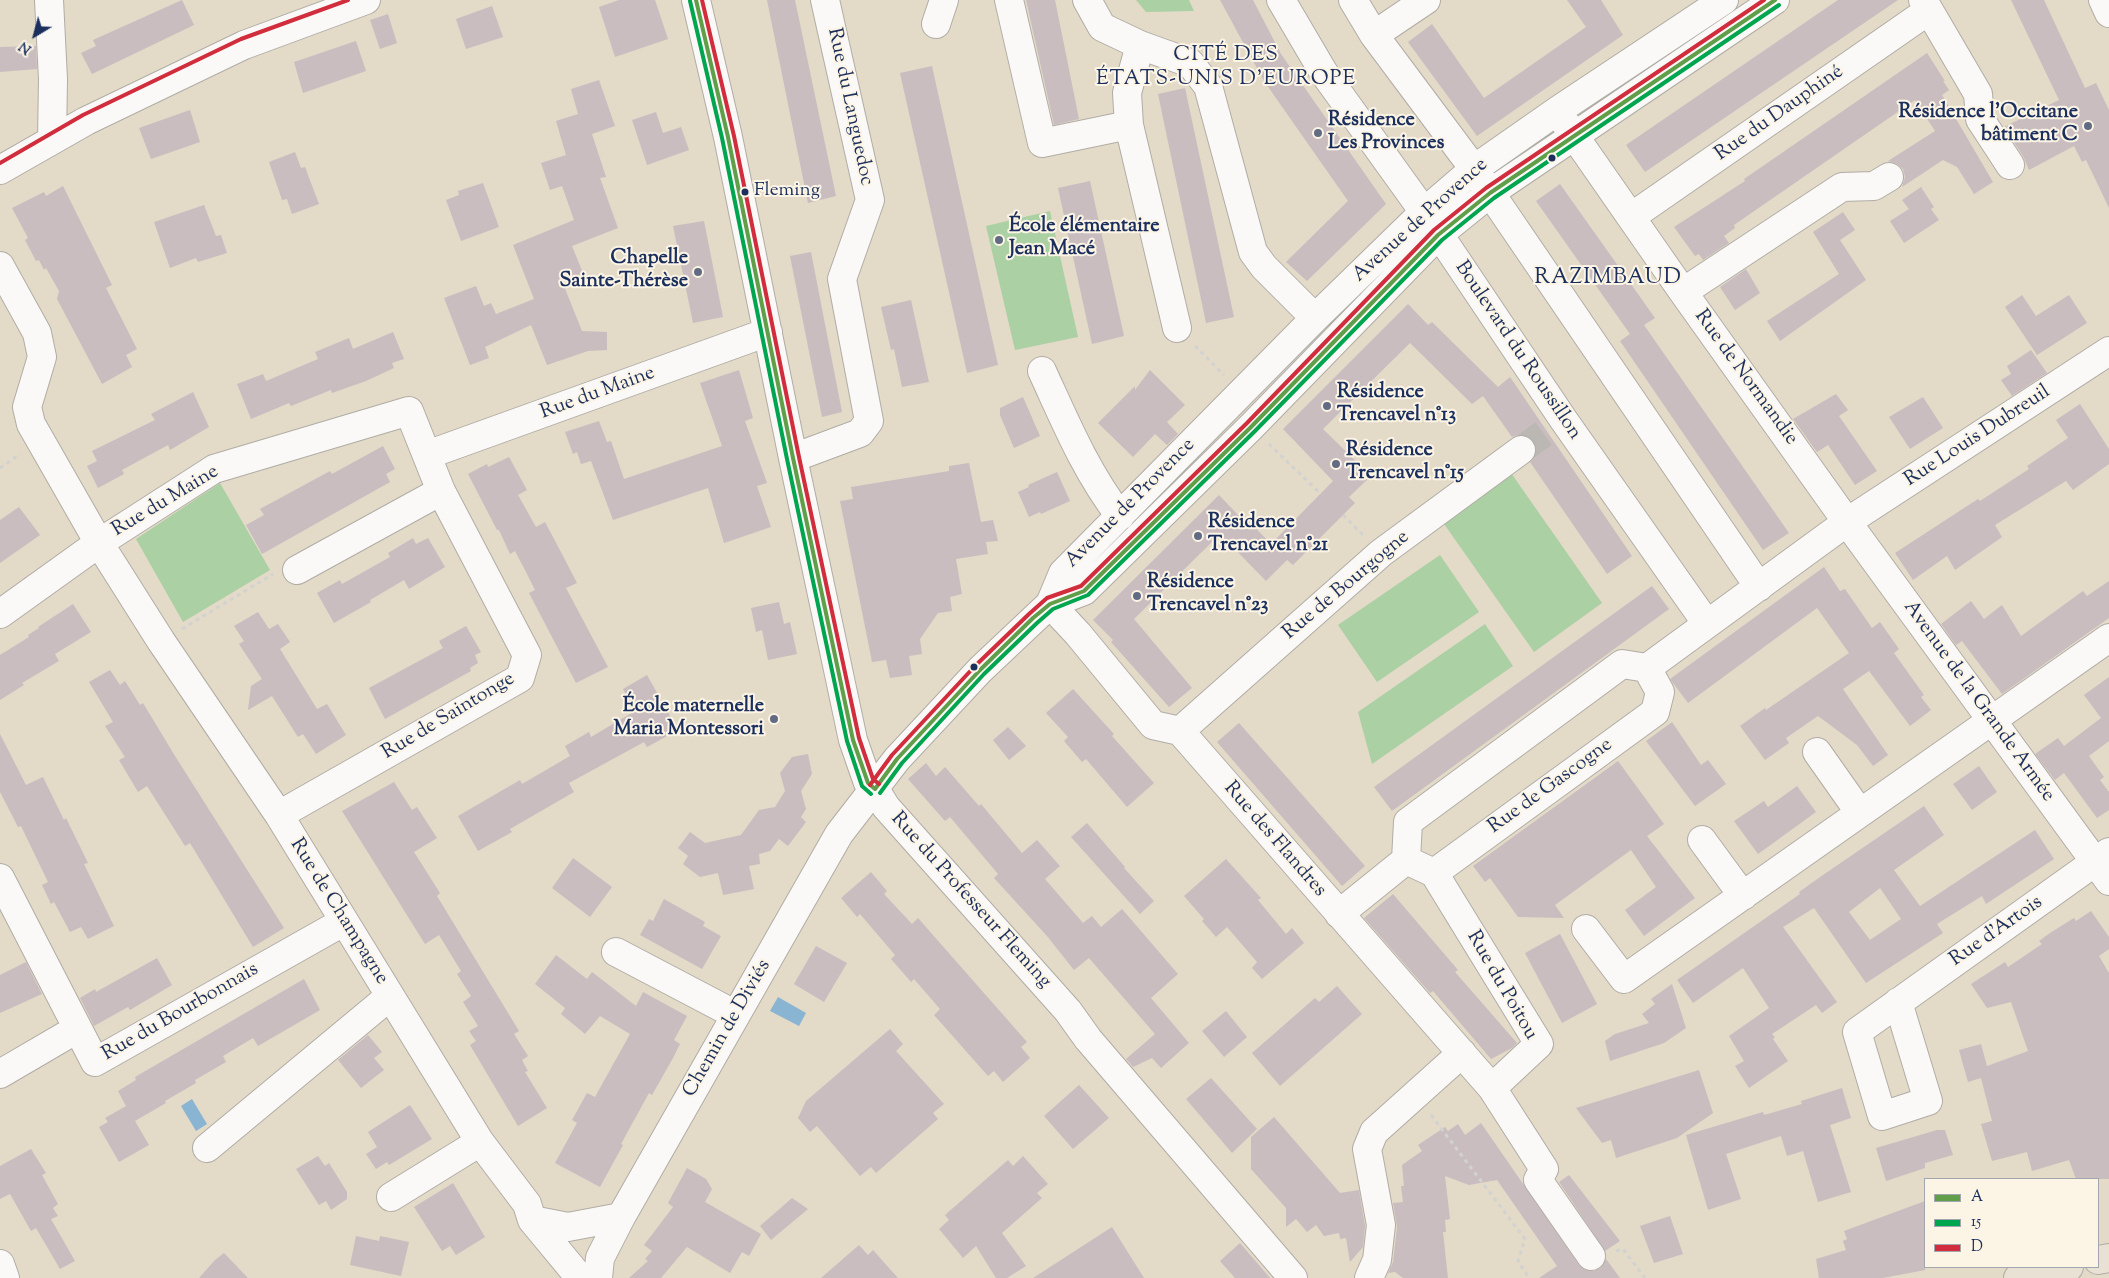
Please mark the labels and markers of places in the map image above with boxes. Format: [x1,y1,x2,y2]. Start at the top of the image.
place label: Résidence l'Occitane bâtiment C [1898,102,2078,149]
place label: Résidence Les Provinces [1328,110,1444,157]
marker: Résidence l'Occitane bâtiment C [2082,120,2094,132]
marker: Résidence Les Provinces [1312,127,1324,139]
unlabelled marker [1547,153,1557,163]
place label: Fleming [754,181,820,203]
marker: Fleming [740,187,750,197]
place label: École élémentaire Jean Macé [1009,216,1160,263]
marker: École élémentaire Jean Macé [993,234,1005,246]
place label: Chapelle Sainte-Thérèse [559,248,688,295]
marker: Chapelle Sainte-Thérèse [692,266,704,278]
place label: Résidence Trencavel n°13 [1337,382,1456,429]
marker: Résidence Trencavel n°13 [1321,400,1333,412]
place label: Résidence Trencavel n°15 [1346,440,1464,487]
marker: Résidence Trencavel n°15 [1330,458,1342,470]
place label: Résidence Trencavel n°21 [1208,512,1328,559]
marker: Résidence Trencavel n°21 [1192,530,1204,542]
place label: Résidence Trencavel n°23 [1147,572,1268,619]
marker: Résidence Trencavel n°23 [1131,590,1143,602]
unlabelled marker [969,662,979,672]
place label: École maternelle Maria Montessori [613,696,764,743]
marker: École maternelle Maria Montessori [768,713,780,725]

